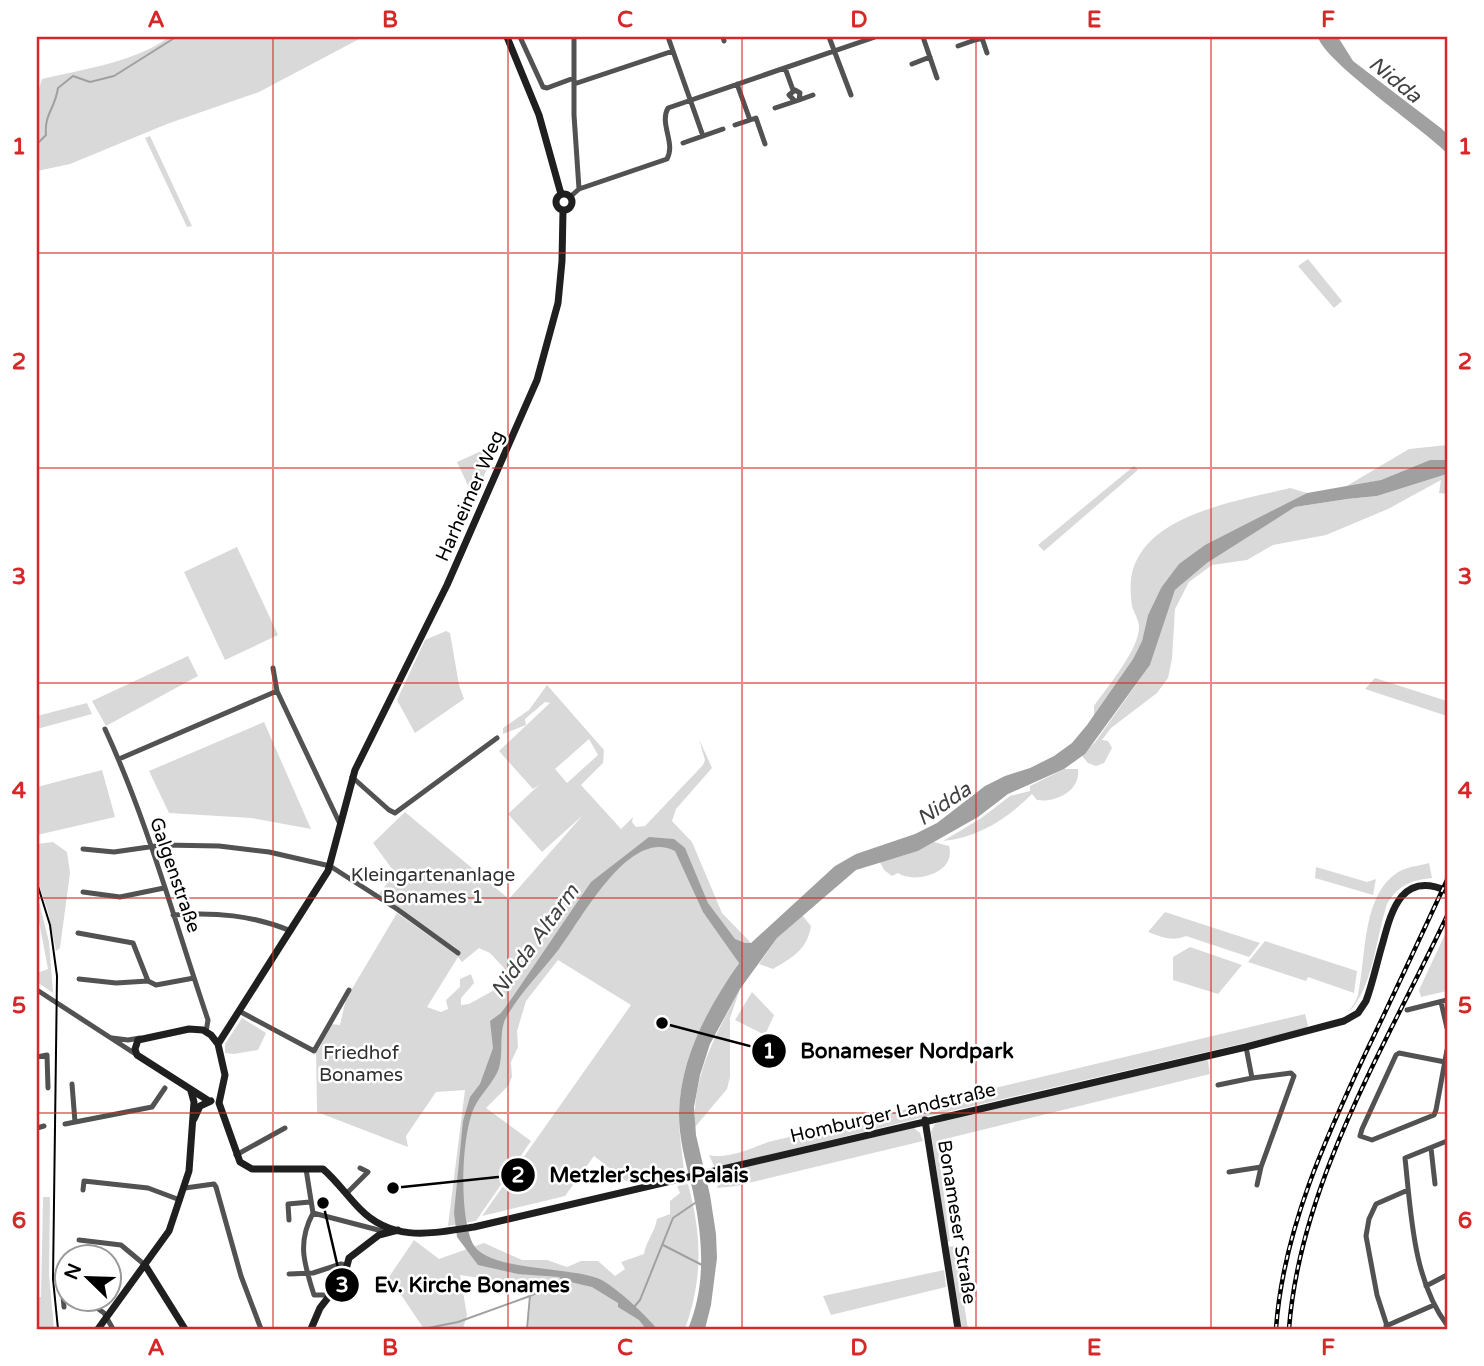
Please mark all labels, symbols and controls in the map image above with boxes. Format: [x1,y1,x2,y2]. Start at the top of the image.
text: A [147,6,165,34]
text: B [382,6,398,34]
text: C [617,6,633,34]
text: D [850,6,868,34]
text: E [1087,6,1101,34]
text: F [1321,6,1335,34]
water label: Nidda [1364,51,1427,109]
text: 1 [12,133,26,161]
text: 1 [1458,133,1472,161]
text: 2 [12,348,26,376]
text: 2 [1458,348,1472,376]
street label: Harheimer Weg [431,427,509,565]
text: 3 [12,563,26,591]
text: 3 [1458,563,1472,591]
water label: Nidda [912,776,977,831]
text: 4 [12,777,27,805]
text: 4 [1458,777,1473,805]
street label: Galgenstraße [145,814,205,936]
park label: Kleingartenanlage Bonames 1 [351,864,515,908]
water label: Nidda Altarm [486,879,585,1002]
text: 5 [12,992,26,1020]
text: 5 [1458,992,1472,1020]
callout: Bonameser Nordpark [751,1030,1028,1072]
text: 1 [762,1039,776,1064]
text: Bonameser Nordpark [800,1039,1014,1064]
park label: Friedhof Bonames [319,1042,403,1086]
street label: Homburger Landstraße [788,1079,998,1147]
street label: Bonameser Straße [933,1138,981,1306]
callout: Metzler’sches Palais [501,1154,763,1196]
text: 2 [511,1163,525,1188]
text: Metzler’sches Palais [549,1163,749,1188]
text: 6 [12,1207,26,1235]
text: 6 [1458,1207,1472,1235]
north arrow [52,1244,122,1314]
text: N [60,1260,86,1283]
callout: Ev. Kirche Bonames [325,1264,583,1306]
text: 3 [335,1273,349,1298]
text: Ev. Kirche Bonames [374,1273,570,1298]
text: A [147,1334,165,1362]
text: B [382,1334,398,1362]
text: C [617,1334,633,1362]
text: D [850,1334,868,1362]
text: E [1087,1334,1101,1362]
text: F [1321,1334,1335,1362]

